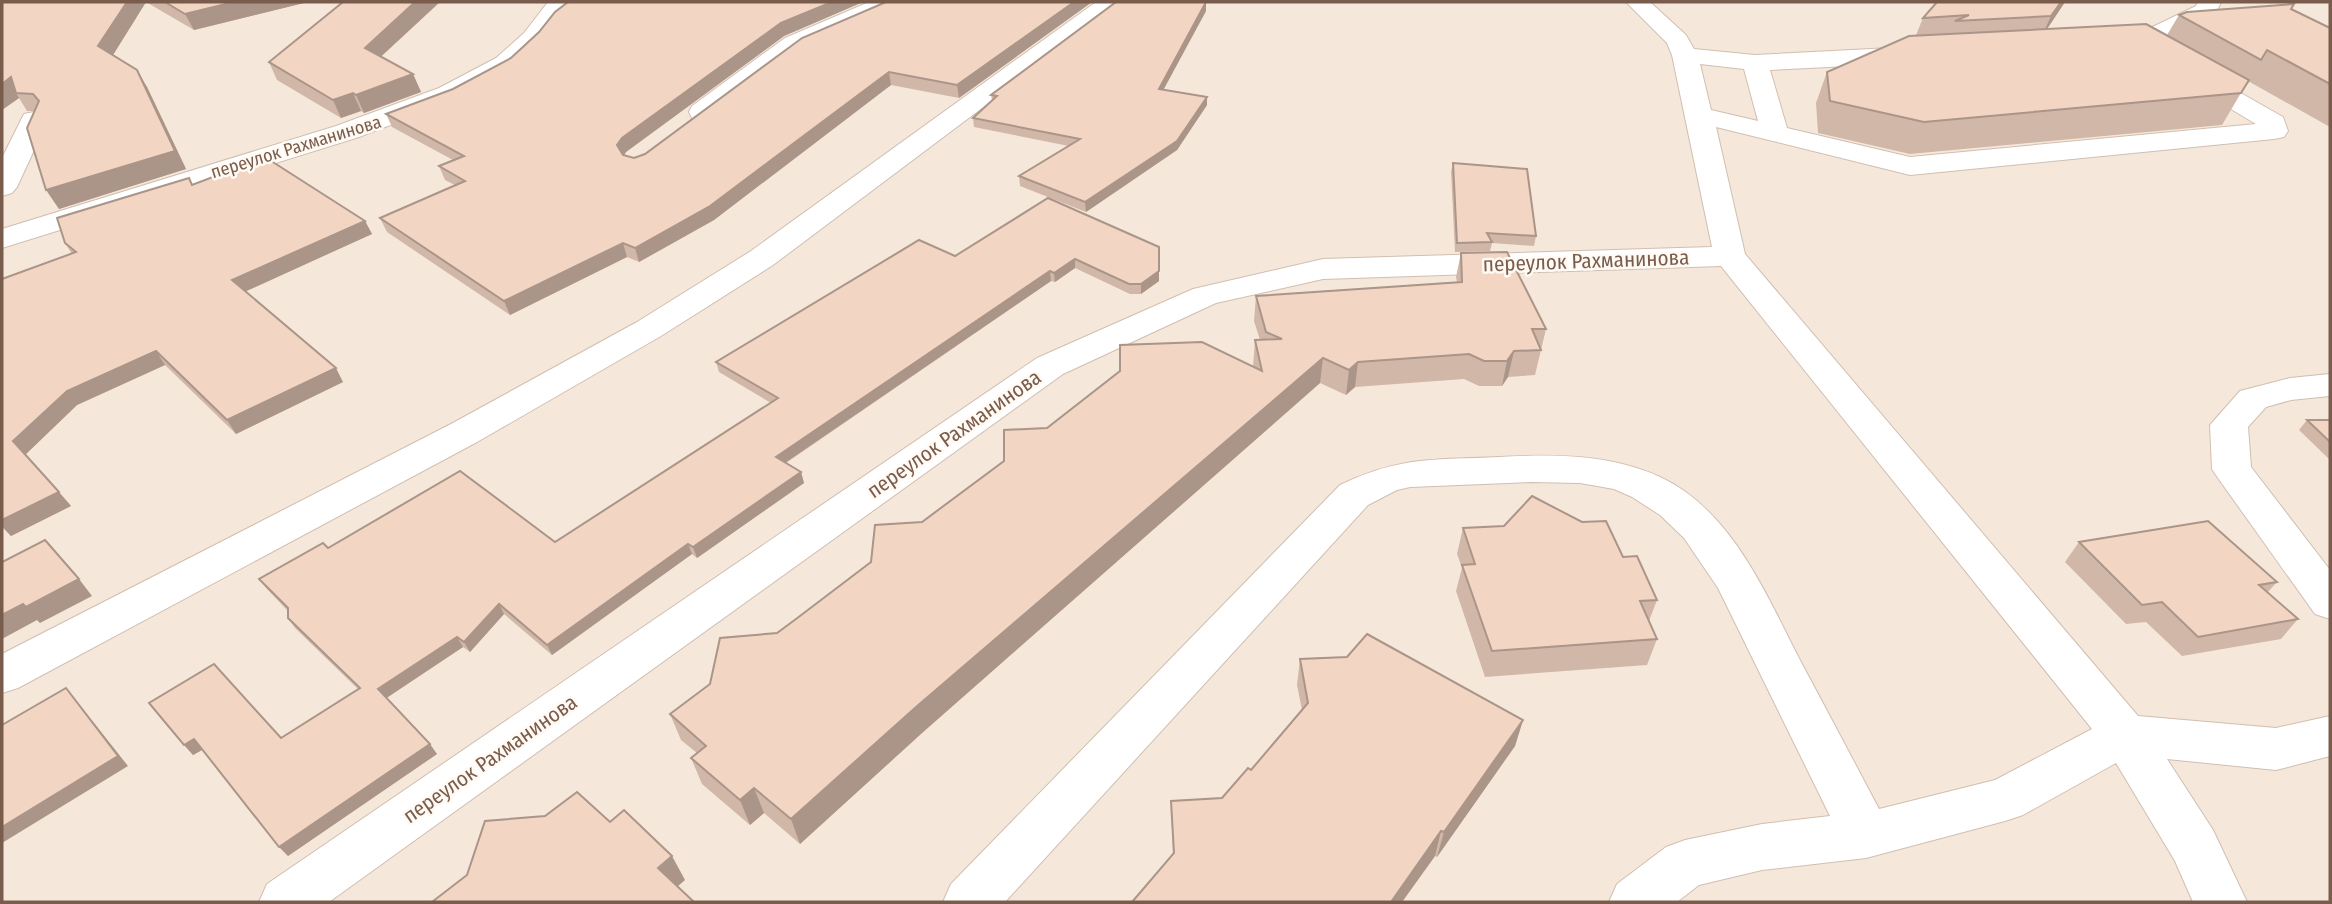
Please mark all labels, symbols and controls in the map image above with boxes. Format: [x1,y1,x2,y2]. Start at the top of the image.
street label: переулок Рахманинова [208,111,384,183]
street label: переулок Рахманинова [1482,244,1690,278]
street label: переулок Рахманинова [862,364,1046,504]
street label: переулок Рахманинова [398,689,582,829]

